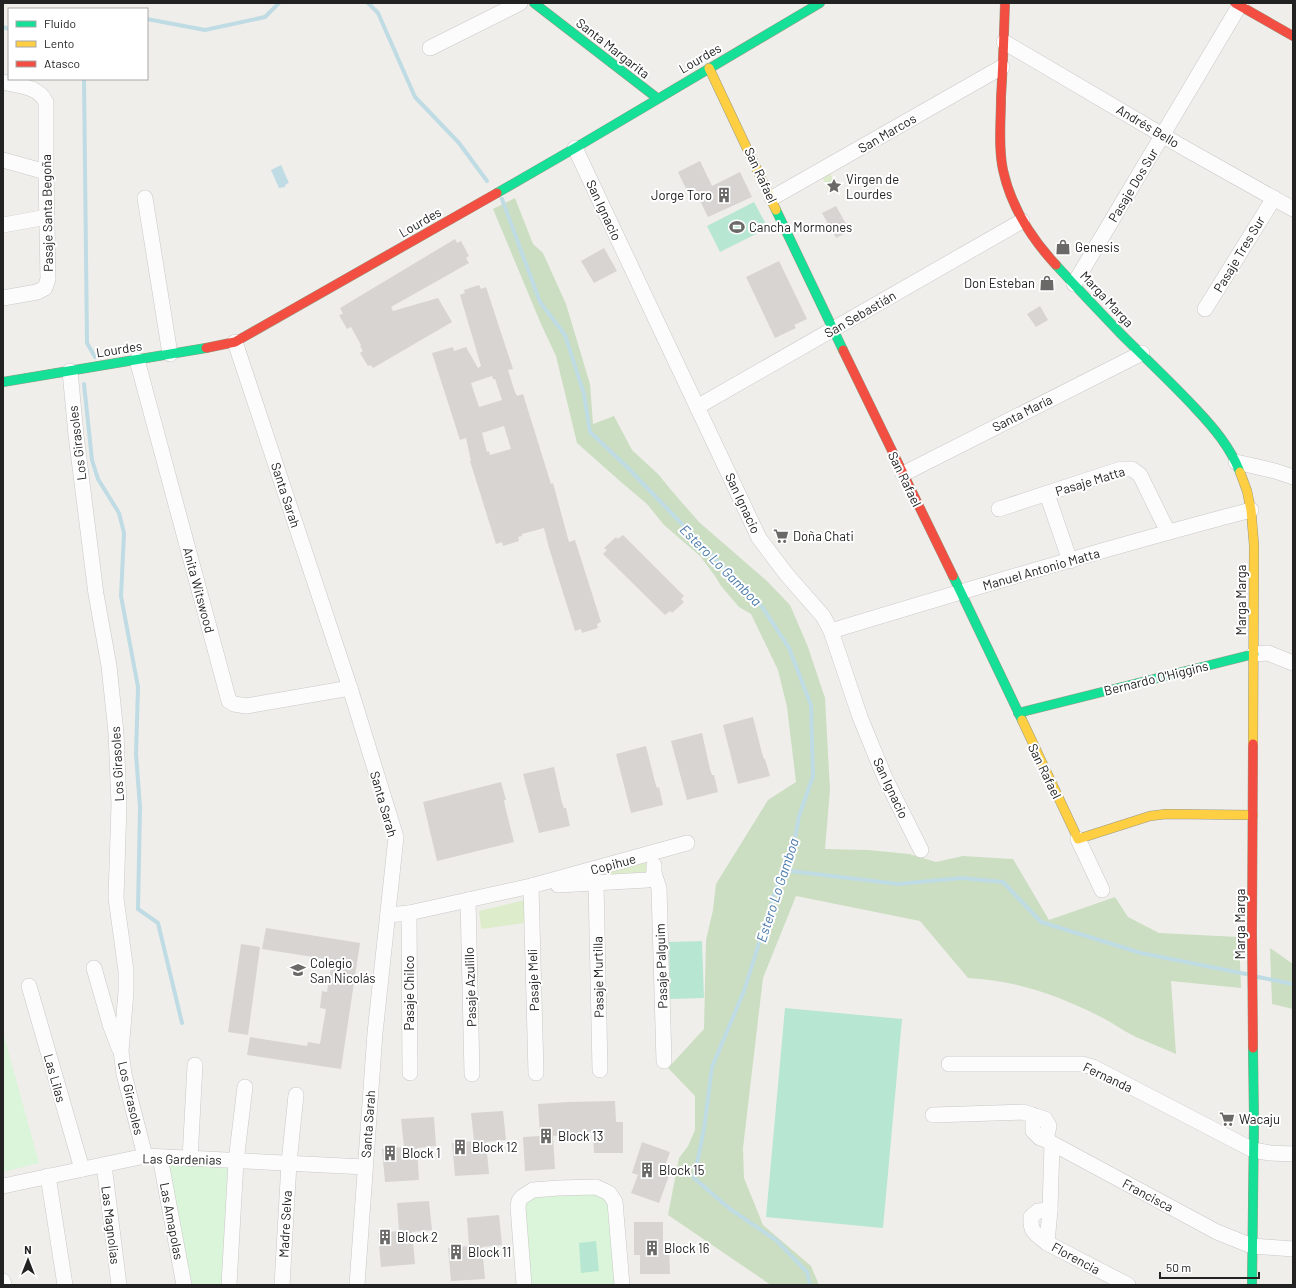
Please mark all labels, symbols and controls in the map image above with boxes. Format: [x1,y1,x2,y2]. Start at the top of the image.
legend [8,8,148,80]
street label: Santa Margarita [573,14,653,82]
text: Fluido [44,16,76,30]
text: Lento [44,36,74,50]
street label: Lourdes [676,40,724,76]
text: Atasco [44,56,80,70]
street label: Andrés Bello [1114,101,1182,151]
street label: San Marcos [855,110,919,156]
street label: San Rafael [741,145,781,205]
street label: Pasaje Dos Sur [1105,145,1161,225]
street label: Pasaje Santa Begoña [38,154,56,272]
place label: Virgen de Lourdes [846,171,899,202]
street label: San Ignacio [583,177,625,243]
place icon: Virgen de Lourdes [825,177,843,195]
building icon: Jorge Toro [715,186,733,204]
place label: Jorge Toro [651,187,712,203]
street label: Lourdes [396,204,444,240]
street label: Pasaje Tres Sur [1210,213,1268,295]
sports icon: Cancha Mormones [728,218,746,236]
place label: Cancha Mormones [749,219,852,235]
shop icon: Genesis [1054,238,1072,256]
place label: Genesis [1075,239,1119,255]
street label: Marga Marga [1077,268,1137,330]
shop icon: Don Esteban [1038,274,1056,292]
place label: Don Esteban [964,275,1035,291]
street label: San Sebastián [821,287,899,341]
street label: Lourdes [95,337,143,361]
street label: Santa María [989,391,1055,435]
street label: Los Girasoles [64,405,90,481]
street label: San Rafael [885,449,925,509]
street label: Santa Sarah [268,460,304,530]
street label: Pasaje Matta [1053,463,1127,499]
street label: San Ignacio [722,470,764,536]
water label: Estero Lo Gamboa [677,521,765,609]
supermarket icon: Doña Chati [772,527,790,545]
place label: Doña Chati [793,528,854,544]
street label: Anita Witswood [180,545,218,635]
street label: Manuel Antonio Matta [981,545,1101,593]
street label: Marga Marga [1233,565,1249,635]
street label: Bernardo O'Higgins [1102,657,1210,699]
street label: Los Girasoles [107,726,127,802]
street label: San Rafael [1025,741,1065,801]
street label: San Ignacio [870,755,912,821]
street label: Santa Sarah [367,769,401,839]
water label: Estero Lo Gamboa [752,836,802,944]
street label: Copihue [589,850,638,878]
street label: Marga Marga [1232,889,1248,959]
street label: Pasaje Palguim [652,923,670,1009]
street label: Pasaje Murtilla [589,936,607,1018]
street label: Pasaje Azulillo [461,947,479,1027]
street label: Pasaje Meli [524,949,542,1011]
place label: Colegio San Nicolás [310,955,376,986]
street label: Pasaje Chilco [401,956,417,1030]
school or university icon: Colegio San Nicolás [289,961,307,979]
street label: Las Lilas [40,1052,70,1104]
street label: Los Girasoles [115,1059,147,1137]
street label: Fernanda [1081,1059,1135,1095]
street label: Santa Sarah [358,1090,378,1158]
supermarket icon: Wacaju [1218,1110,1236,1128]
place label: Wacaju [1239,1111,1280,1127]
building icon: Block 13 [537,1127,555,1145]
place label: Block 13 [558,1128,603,1144]
building icon: Block 12 [451,1138,469,1156]
place label: Block 12 [472,1139,518,1155]
building icon: Block 1 [381,1144,399,1162]
place label: Block 1 [402,1145,441,1161]
street label: Las Gardenias [142,1150,222,1168]
building icon: Block 15 [638,1161,656,1179]
place label: Block 15 [659,1162,705,1178]
street label: Francisca [1120,1175,1176,1215]
street label: Las Amapolas [157,1181,187,1261]
street label: Las Magnolias [98,1185,124,1265]
street label: Madre Selva [275,1190,295,1258]
building icon: Block 2 [376,1228,394,1246]
place label: Block 2 [397,1229,438,1245]
building icon: Block 16 [643,1239,661,1257]
street label: Florencia [1049,1239,1103,1277]
north arrow [8,1240,48,1280]
place label: Block 16 [664,1240,710,1256]
text: N [24,1243,32,1256]
building icon: Block 11 [447,1243,465,1261]
place label: Block 11 [468,1244,511,1260]
scale bar [1160,1254,1259,1280]
text: 50 m [1166,1260,1191,1274]

